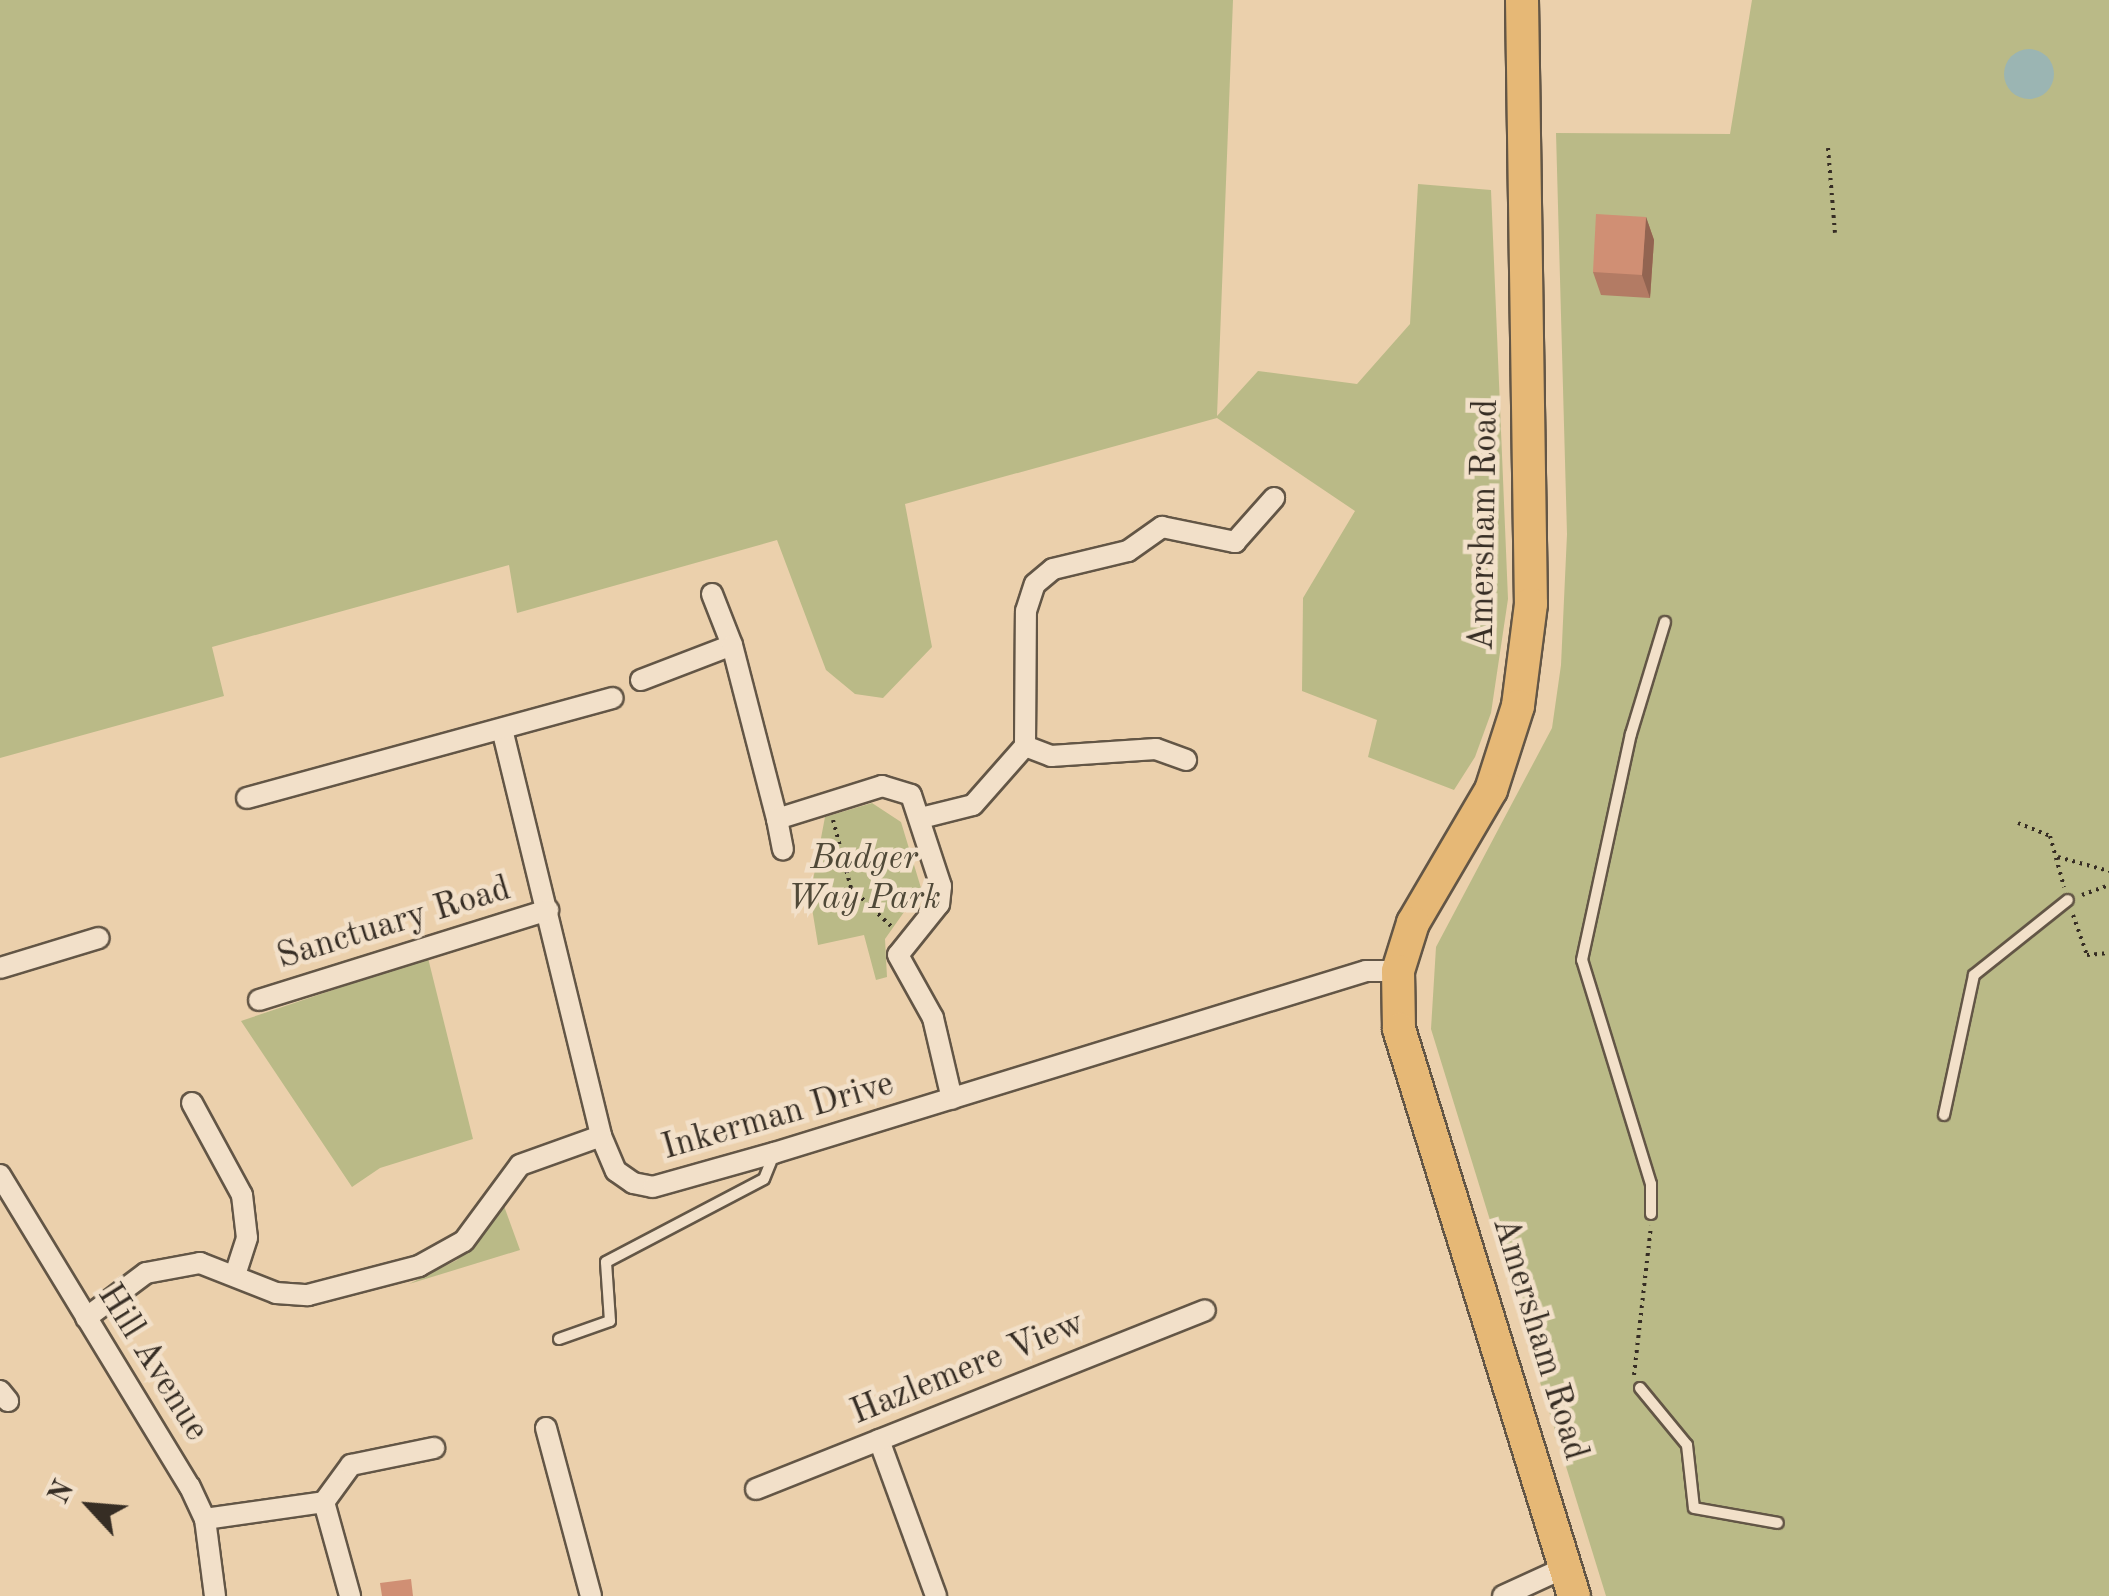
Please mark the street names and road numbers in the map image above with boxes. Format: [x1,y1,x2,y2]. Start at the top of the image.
street label: Amersham Road [1462,399,1508,651]
street label: Sanctuary Road [272,869,516,979]
street label: Inkerman Drive [657,1064,899,1170]
street label: Amersham Road [1482,1212,1596,1466]
street label: Hill Avenue [87,1277,217,1449]
street label: Hazlemere View [845,1303,1091,1435]

